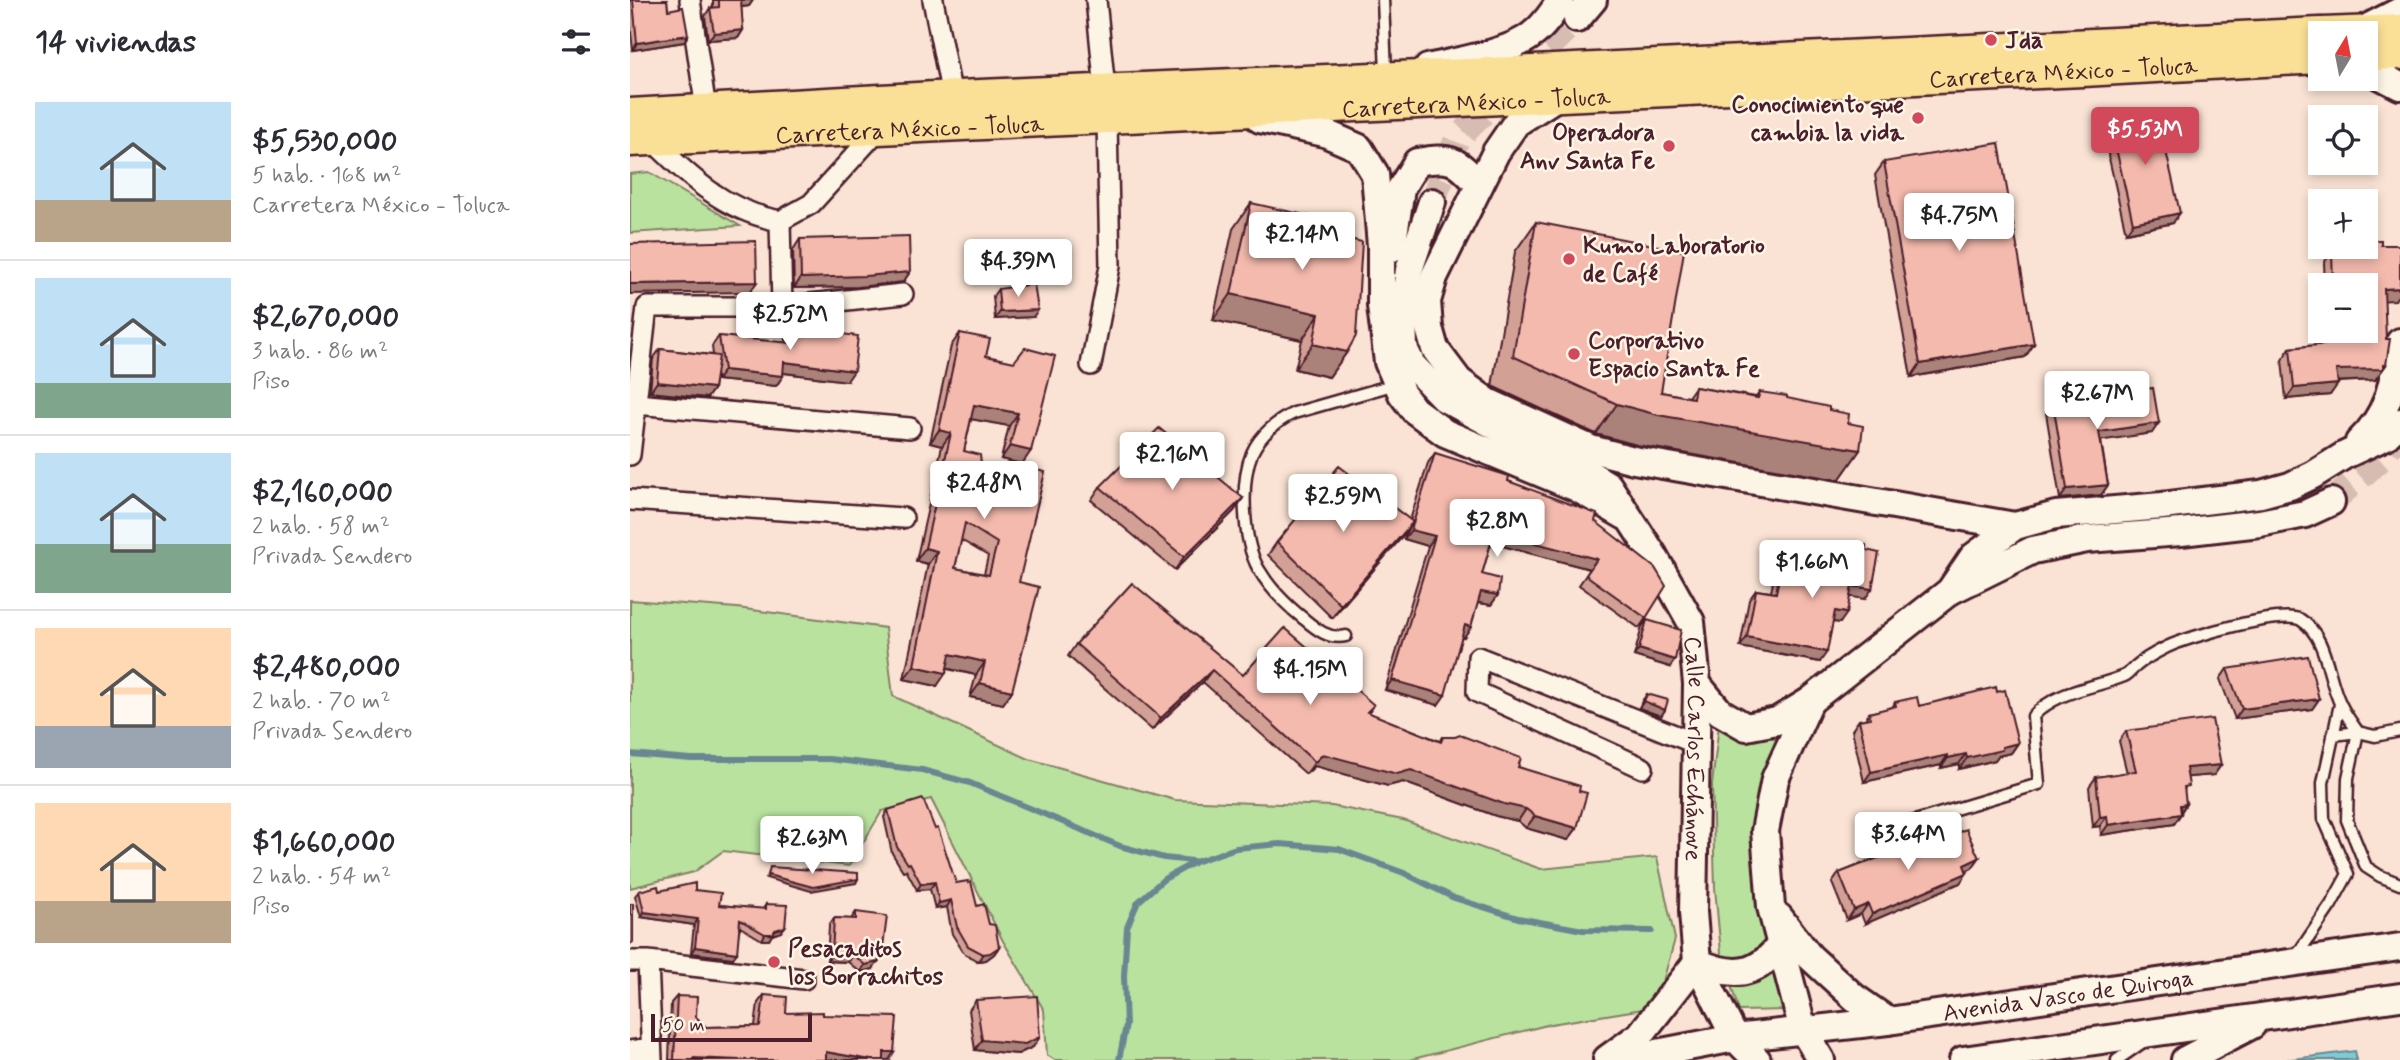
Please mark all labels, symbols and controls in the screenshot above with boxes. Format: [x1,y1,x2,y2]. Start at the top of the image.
north arrow [2308,21,2378,91]
map controls [2308,21,2378,343]
text: 14 viviendas [35,23,196,62]
icon: filters [557,23,595,61]
place label: Jda [2005,26,2043,57]
marker: Jda [1983,32,1999,48]
street label: Carretera México - Toluca [1928,51,2199,96]
street label: Carretera México - Toluca [1341,82,1612,126]
place label: Conocimiento que cambia la vida [1731,90,1905,149]
button: locate [2308,105,2378,175]
pin: $5.53M [2088,108,2202,167]
street label: Carretera México - Toluca [775,109,1045,152]
marker: Conocimiento que cambia la vida [1910,110,1926,126]
text: $5.53M [2107,115,2183,145]
place label: Operadora Anv Santa Fe [1520,118,1656,177]
text: $5,530,000 [252,122,398,161]
icon: home [91,130,175,214]
marker: Operadora Anv Santa Fe [1661,138,1677,154]
text: 5 hab. · 168 m² [252,161,401,191]
button: + [2308,189,2378,259]
text: Carretera México - Toluca [252,191,510,221]
pin: $4.75M [1902,194,2016,253]
text: $4.75M [1920,201,1998,231]
pin: $2.14M [1245,212,1359,272]
text: $2.14M [1265,220,1339,250]
place label: Kumo Laboratorio de Café [1583,231,1765,290]
pin: $4.39M [961,240,1075,299]
text: $4.39M [980,247,1056,277]
marker: Kumo Laboratorio de Café [1561,251,1577,267]
button: − [2308,273,2378,343]
pin: $2.52M [733,292,847,352]
text: $2,670,000 [252,298,399,337]
text: $2.52M [752,300,828,330]
icon: home [91,306,175,390]
place label: Corporativo Espacio Santa Fe [1588,326,1760,385]
text: 3 hab. · 86 m² [252,337,388,367]
marker: Corporativo Espacio Santa Fe [1566,346,1582,362]
text: Piso [252,367,290,397]
pin: $2.67M [2040,372,2154,431]
text: $2.67M [2060,379,2134,409]
pin: $2.16M [1115,433,1229,492]
text: $2.16M [1136,440,1208,470]
pin: $2.48M [927,462,1041,521]
text: $2.48M [946,469,1022,499]
text: $2,160,000 [252,473,393,512]
pin: $2.59M [1286,475,1400,534]
icon: home [91,481,175,565]
text: $2.59M [1304,482,1382,512]
pin: $2.8M [1448,500,1546,559]
text: $2.8M [1466,507,1528,537]
text: 2 hab. · 58 m² [252,512,390,542]
pin: $1.66M [1755,540,1869,600]
text: Privada Sendero [252,542,412,572]
text: $1.66M [1775,548,1849,578]
street label: Calle Carlos Echánove [1675,635,1711,862]
text: $2,480,000 [252,648,400,687]
pin: $4.15M [1253,648,1367,707]
text: $4.15M [1273,655,1347,685]
icon: home [91,656,175,740]
text: 2 hab. · 70 m² [252,687,391,717]
text: Privada Sendero [252,717,412,747]
pin: $3.64M [1851,812,1965,872]
pin: $2.63M [755,816,869,876]
text: $3.64M [1871,820,1945,850]
text: $1,660,000 [252,823,396,862]
text: $2.63M [776,824,848,854]
icon: home [91,831,175,915]
text: 2 hab. · 54 m² [252,862,391,892]
text: Piso [252,892,290,922]
place label: Pesacaditos los Borrachitos [788,934,943,993]
marker: Pesacaditos los Borrachitos [766,954,782,970]
street label: Avenida Vasco de Quiroga [1941,963,2196,1030]
scale bar [651,1011,812,1043]
text: 50 m [662,1013,705,1038]

